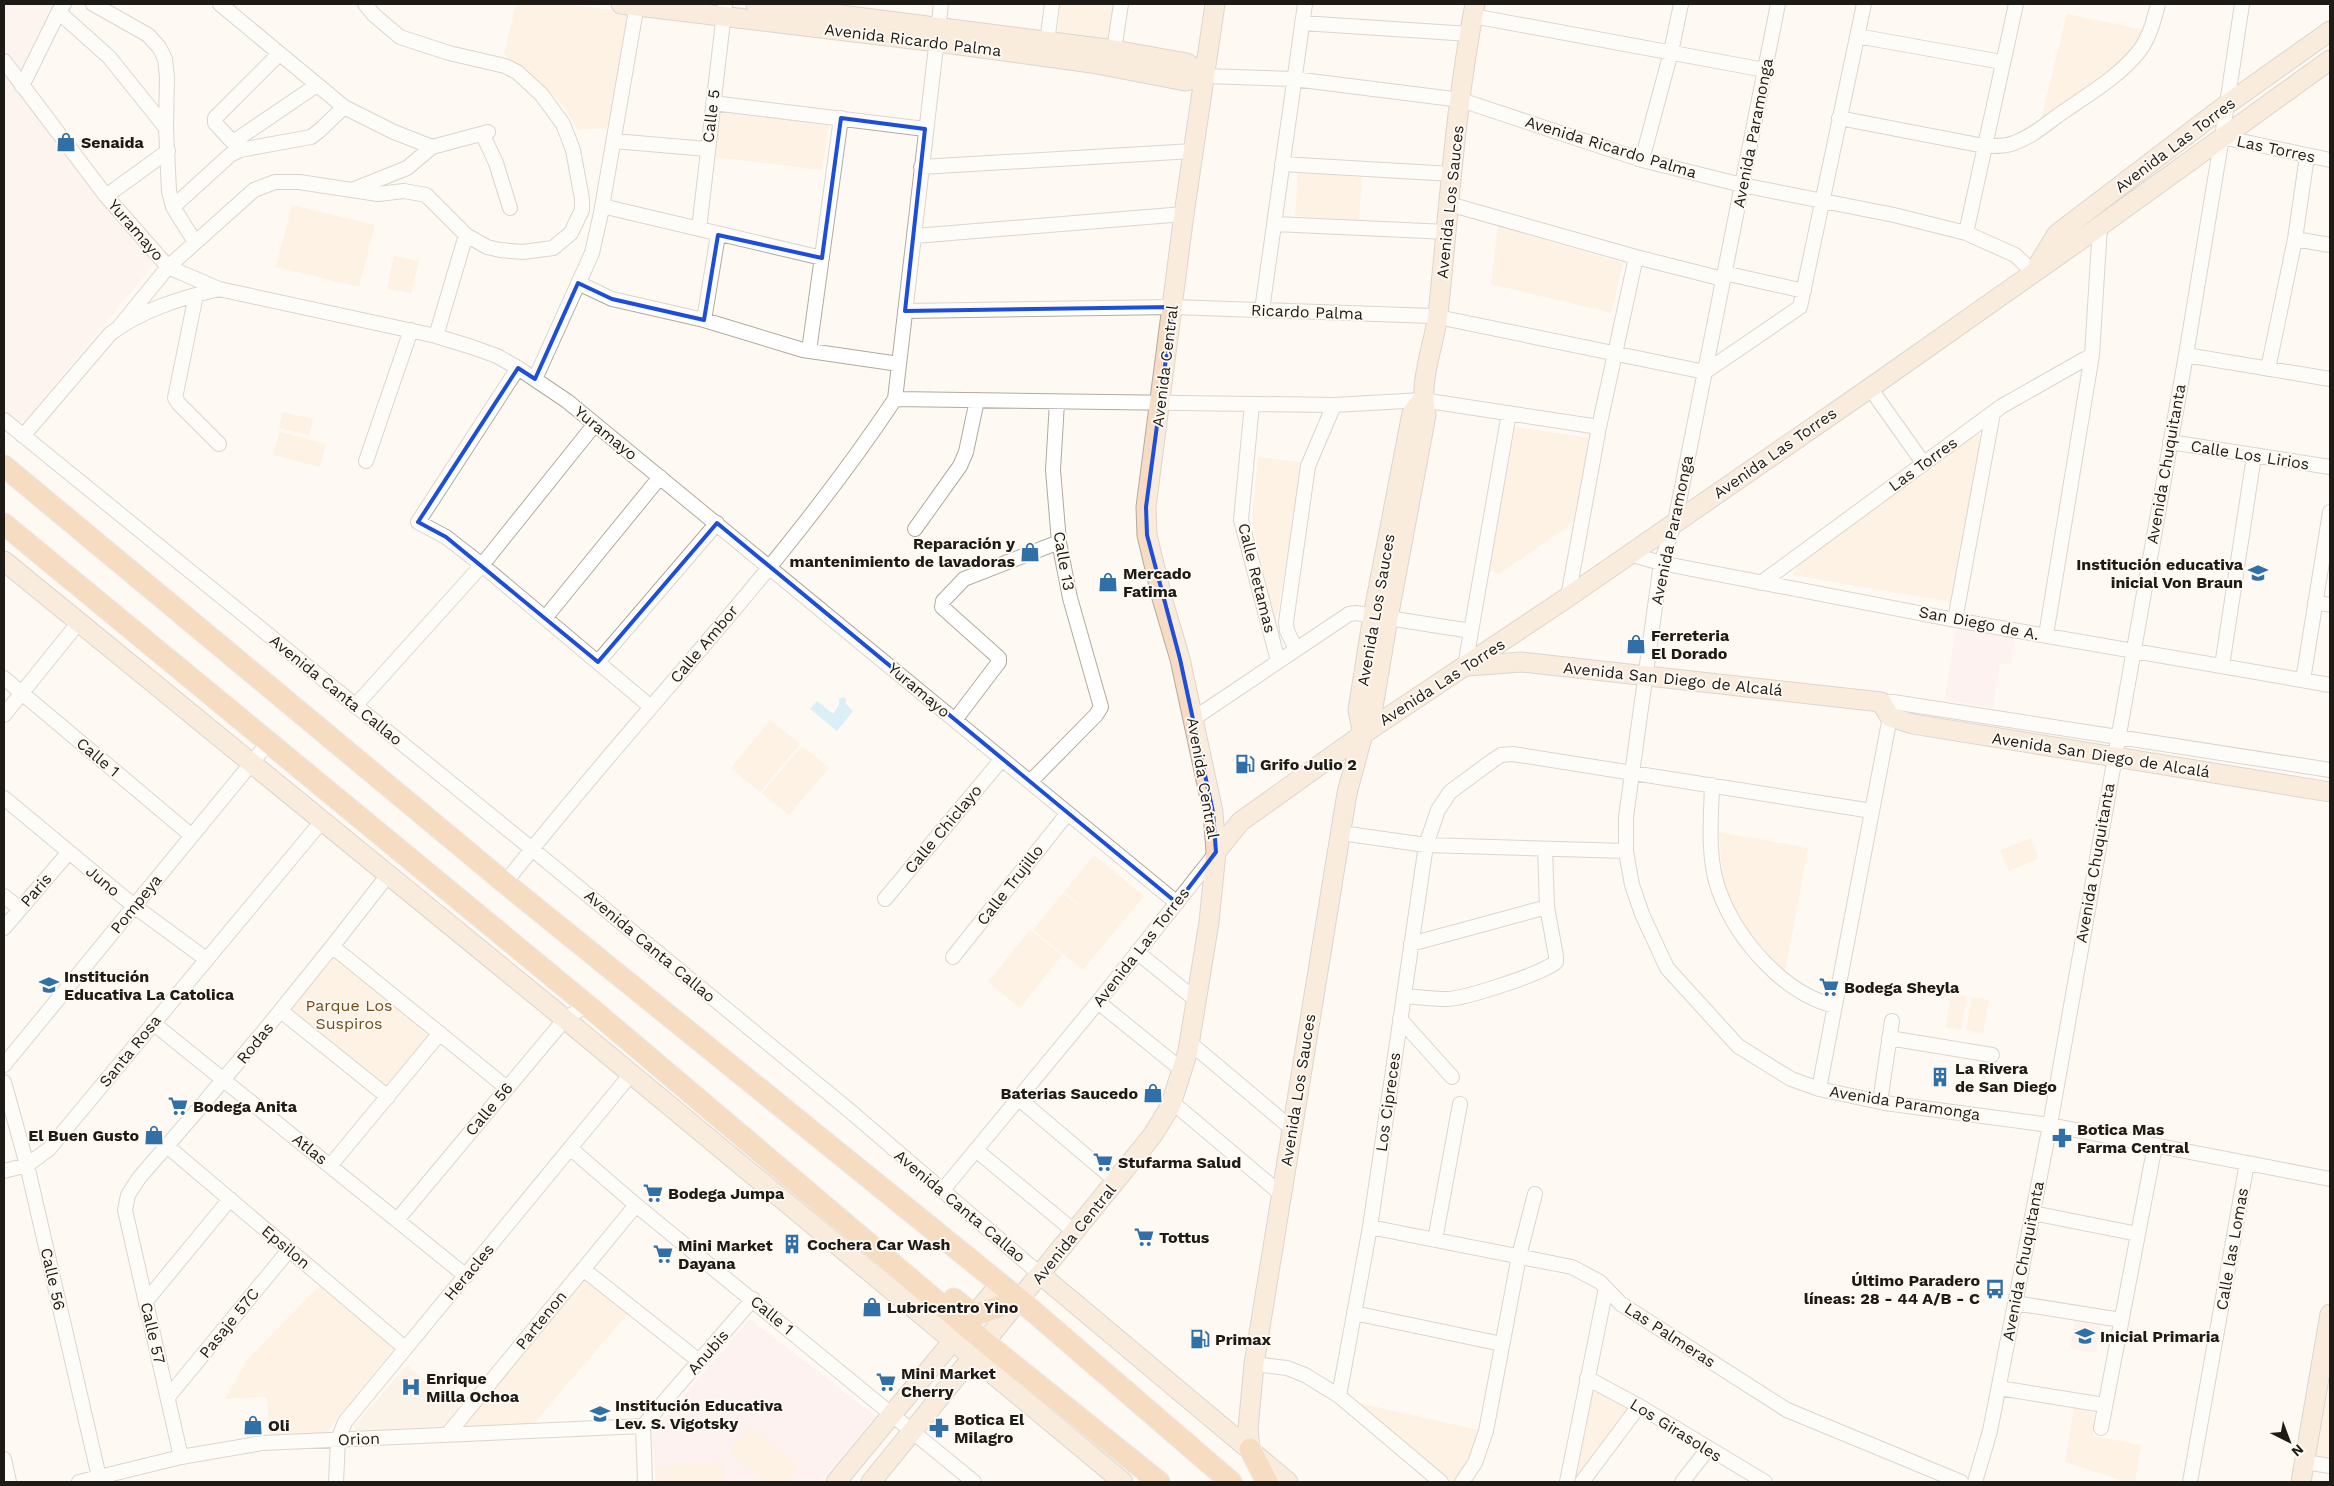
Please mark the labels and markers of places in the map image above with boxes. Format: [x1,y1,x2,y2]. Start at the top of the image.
shop icon: Senaida [55,131,77,153]
place label: Senaida [81,133,144,152]
place label: Reparación y mantenimiento de lavadoras [790,534,1016,571]
shop icon: Reparación y mantenimiento de lavadoras [1019,541,1041,563]
place label: Institución educativa inicial Von Braun [2076,555,2244,592]
school or university icon: Institución educativa inicial Von Braun [2247,562,2269,584]
place label: Mercado Fatima [1123,564,1192,601]
shop icon: Mercado Fatima [1097,571,1119,593]
place label: Ferreteria El Dorado [1651,626,1730,663]
shop icon: Ferreteria El Dorado [1625,633,1647,655]
fuel station icon: Grifo Julio 2 [1234,753,1256,775]
place label: Grifo Julio 2 [1260,755,1357,774]
place label: Institución Educativa La Catolica [64,967,235,1004]
school or university icon: Institución Educativa La Catolica [38,974,60,996]
supermarket icon: Bodega Sheyla [1818,976,1840,998]
place label: Bodega Sheyla [1844,978,1960,997]
place label: La Rivera de San Diego [1955,1059,2057,1096]
building icon: La Rivera de San Diego [1929,1066,1951,1088]
shop icon: Baterias Saucedo [1142,1082,1164,1104]
place label: Baterias Saucedo [1001,1084,1138,1103]
supermarket icon: Bodega Anita [167,1095,189,1117]
place label: Bodega Anita [193,1097,298,1116]
place label: Botica Mas Farma Central [2077,1120,2190,1157]
shop icon: El Buen Gusto [143,1124,165,1146]
place label: El Buen Gusto [28,1126,139,1145]
pharmacy icon: Botica Mas Farma Central [2051,1127,2073,1149]
supermarket icon: Stufarma Salud [1092,1151,1114,1173]
place label: Stufarma Salud [1118,1153,1241,1172]
supermarket icon: Bodega Jumpa [642,1182,664,1204]
place label: Bodega Jumpa [668,1184,785,1203]
supermarket icon: Tottus [1133,1226,1155,1248]
place label: Tottus [1159,1228,1210,1247]
building icon: Cochera Car Wash [781,1233,803,1255]
place label: Cochera Car Wash [807,1235,950,1254]
place label: Mini Market Dayana [678,1236,773,1273]
supermarket icon: Mini Market Dayana [652,1243,674,1265]
place label: Último Paradero líneas: 28 - 44 A/B - C [1804,1271,1980,1308]
bus stop icon: Último Paradero líneas: 28 - 44 A/B - C [1984,1278,2006,1300]
shop icon: Lubricentro Yino [861,1296,883,1318]
place label: Lubricentro Yino [887,1298,1019,1317]
school or university icon: Inicial Primaria [2074,1325,2096,1347]
place label: Inicial Primaria [2100,1327,2220,1346]
fuel station icon: Primax [1189,1328,1211,1350]
place label: Primax [1215,1330,1272,1349]
place label: Mini Market Cherry [901,1364,996,1401]
place label: Enrique Milla Ochoa [426,1369,520,1406]
supermarket icon: Mini Market Cherry [875,1371,897,1393]
hospital icon: Enrique Milla Ochoa [400,1376,422,1398]
place label: Institución Educativa Lev. S. Vigotsky [615,1396,783,1433]
school or university icon: Institución Educativa Lev. S. Vigotsky [589,1403,611,1425]
place label: Botica El Milagro [954,1410,1025,1447]
shop icon: Oli [242,1414,264,1436]
place label: Oli [268,1416,290,1435]
pharmacy icon: Botica El Milagro [928,1417,950,1439]

